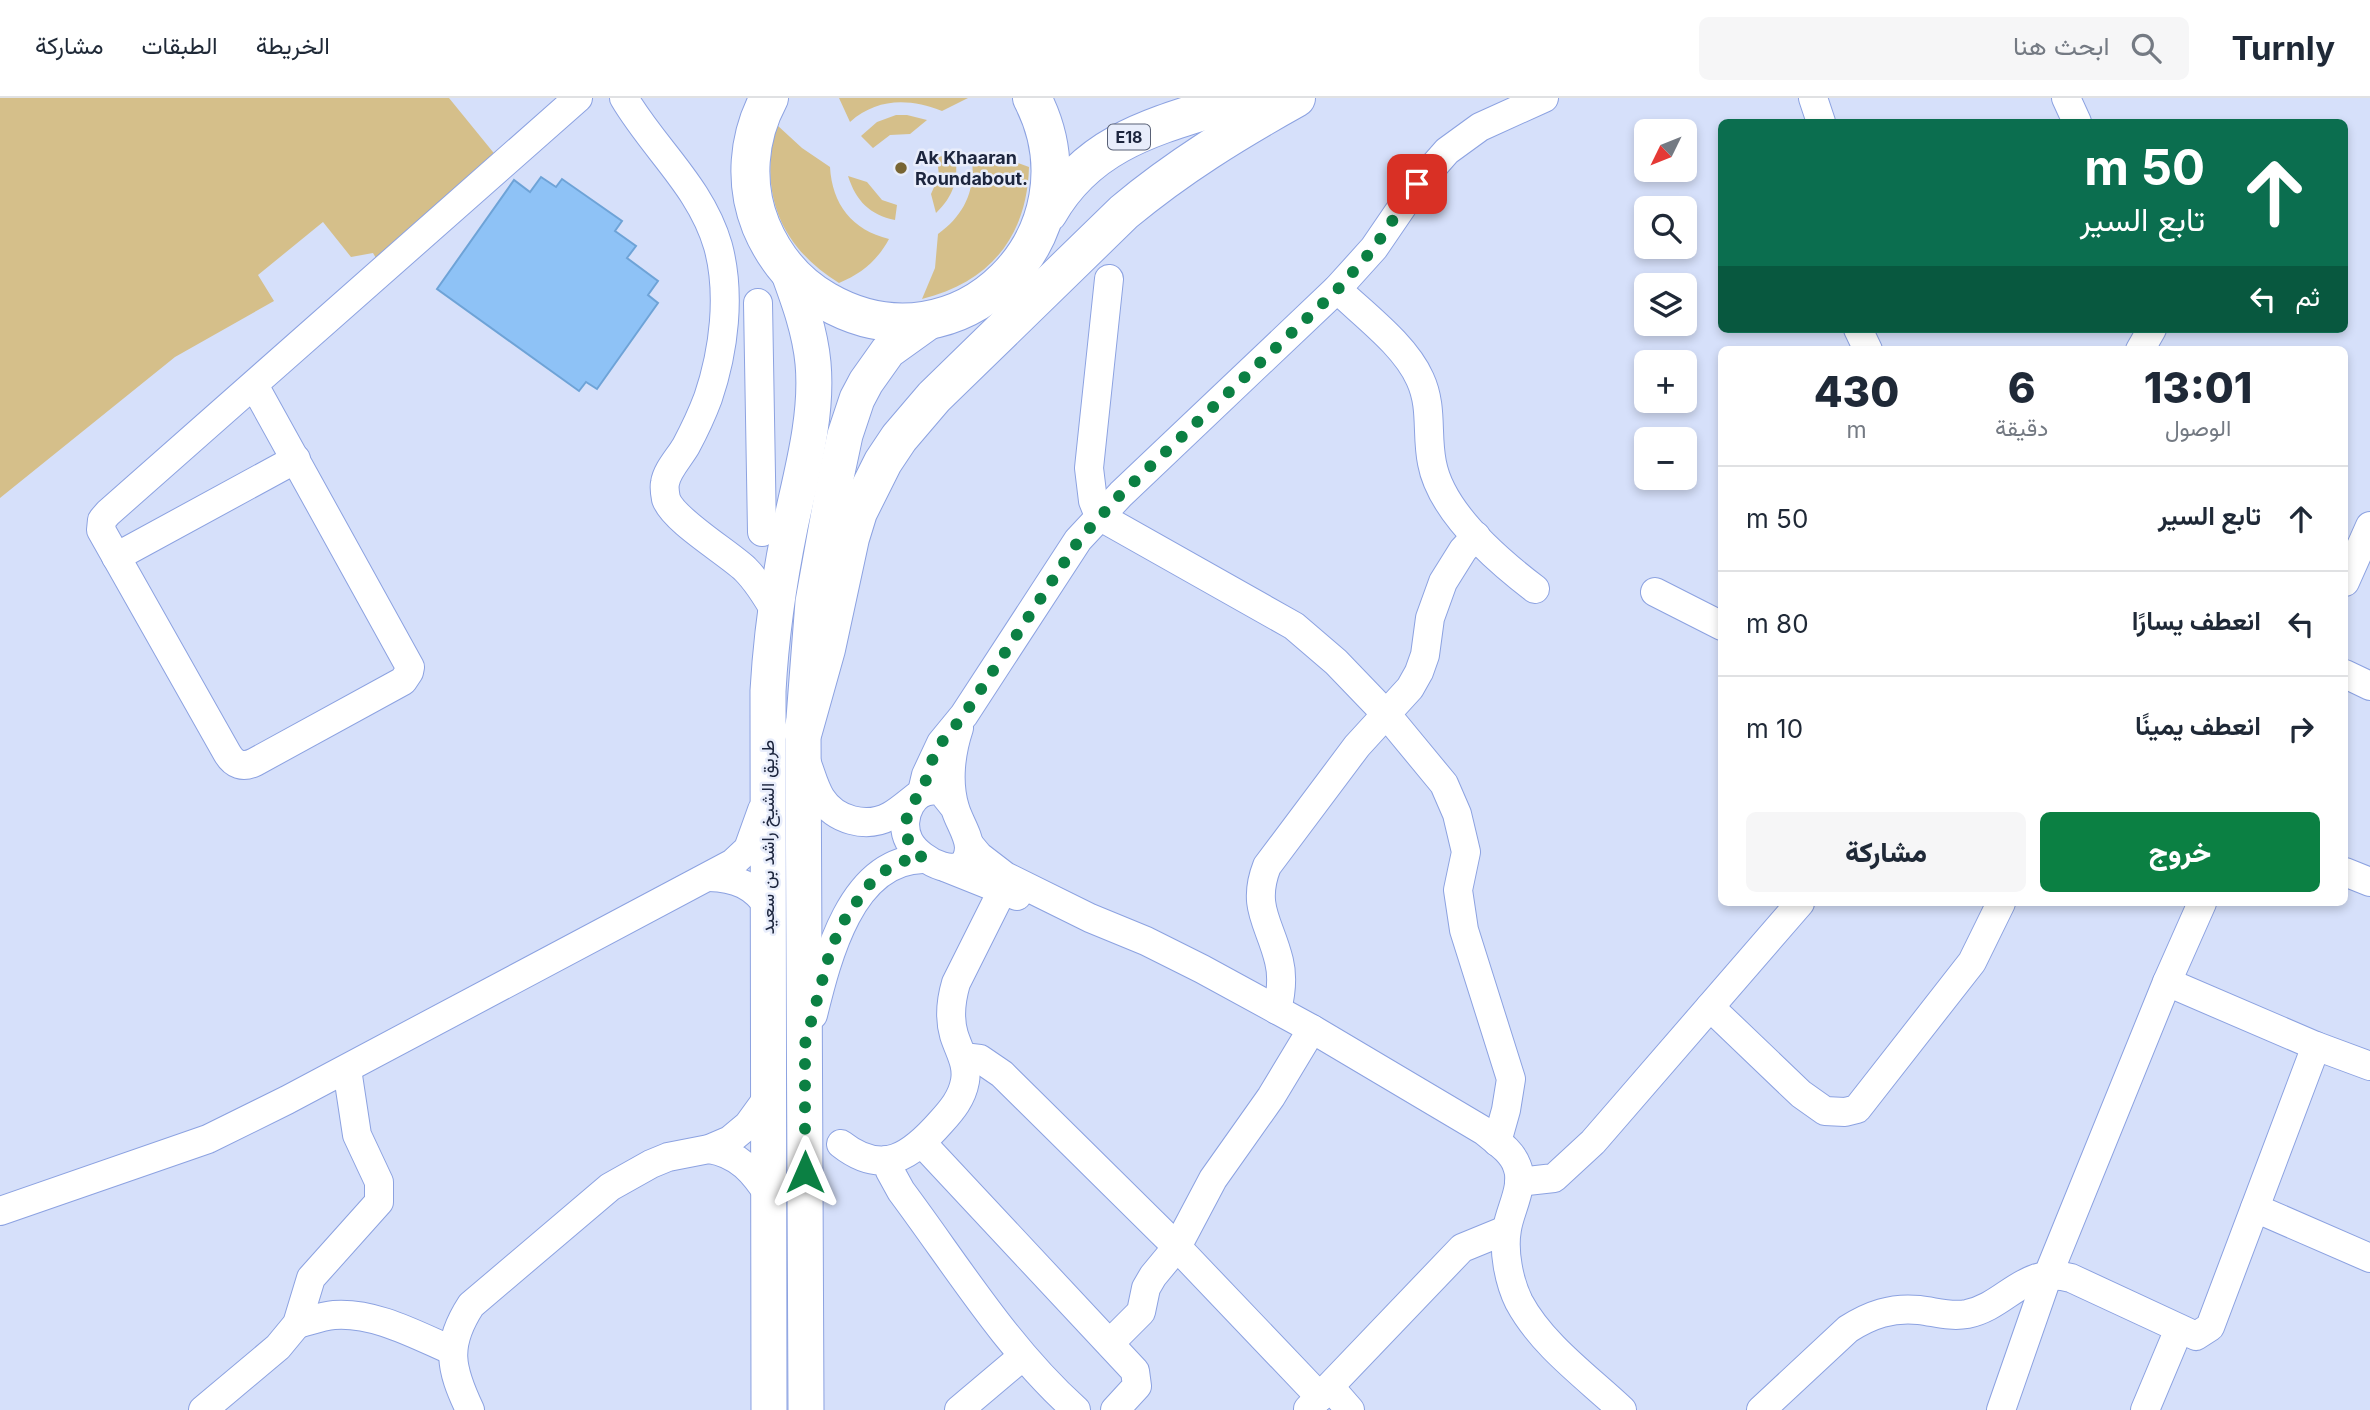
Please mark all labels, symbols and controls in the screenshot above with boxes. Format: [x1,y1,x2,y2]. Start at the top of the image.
search box [1699,17,2189,80]
text: Turnly [2231,28,2335,68]
icon: search [2127,29,2165,67]
text: ابحث هنا [2013,30,2109,61]
text: مشاركة [35,31,103,60]
text: الطبقات [141,31,218,60]
text: الخريطة [256,31,330,60]
north arrow [1634,119,1698,182]
map controls [1634,119,1697,490]
road number: E18 [1108,124,1150,150]
text: 50 m [2084,138,2205,197]
place label: Ak Khaaran Roundabout. [915,147,1028,189]
icon: ahead [2229,147,2320,238]
pin [1387,154,1447,214]
marker: Ak Khaaran Roundabout. [893,160,909,176]
icon: arrive [1398,165,1436,203]
button: search [1634,196,1697,259]
text: تابع السير [2080,200,2205,239]
button: layers [1634,273,1697,336]
icon: left [2244,280,2282,318]
text: ثم [2296,281,2320,312]
button: + [1634,350,1697,413]
text: 6 [2008,362,2035,413]
text: 13:01 [2144,362,2252,413]
text: 430 [1814,366,1899,417]
text: دقيقة [1995,414,2048,442]
text: الوصول [2165,414,2231,442]
text: m [1846,416,1867,444]
button: − [1634,427,1697,490]
text: تابع السير [2158,500,2261,531]
icon: ahead [2282,500,2320,538]
text: 50 m [1746,503,1808,534]
text: انعطف يسارًا [2132,605,2261,636]
icon: left [2282,605,2320,643]
text: 80 m [1746,608,1809,639]
text: انعطف يمينًا [2135,710,2261,741]
icon: right [2282,710,2320,748]
text: 10 m [1746,713,1803,744]
street label: طريق الشيخ راشد بن سعيد [757,740,780,934]
button: مشاركة [1746,812,2026,892]
button: خروج [2040,812,2320,892]
position arrow [768,1135,842,1209]

